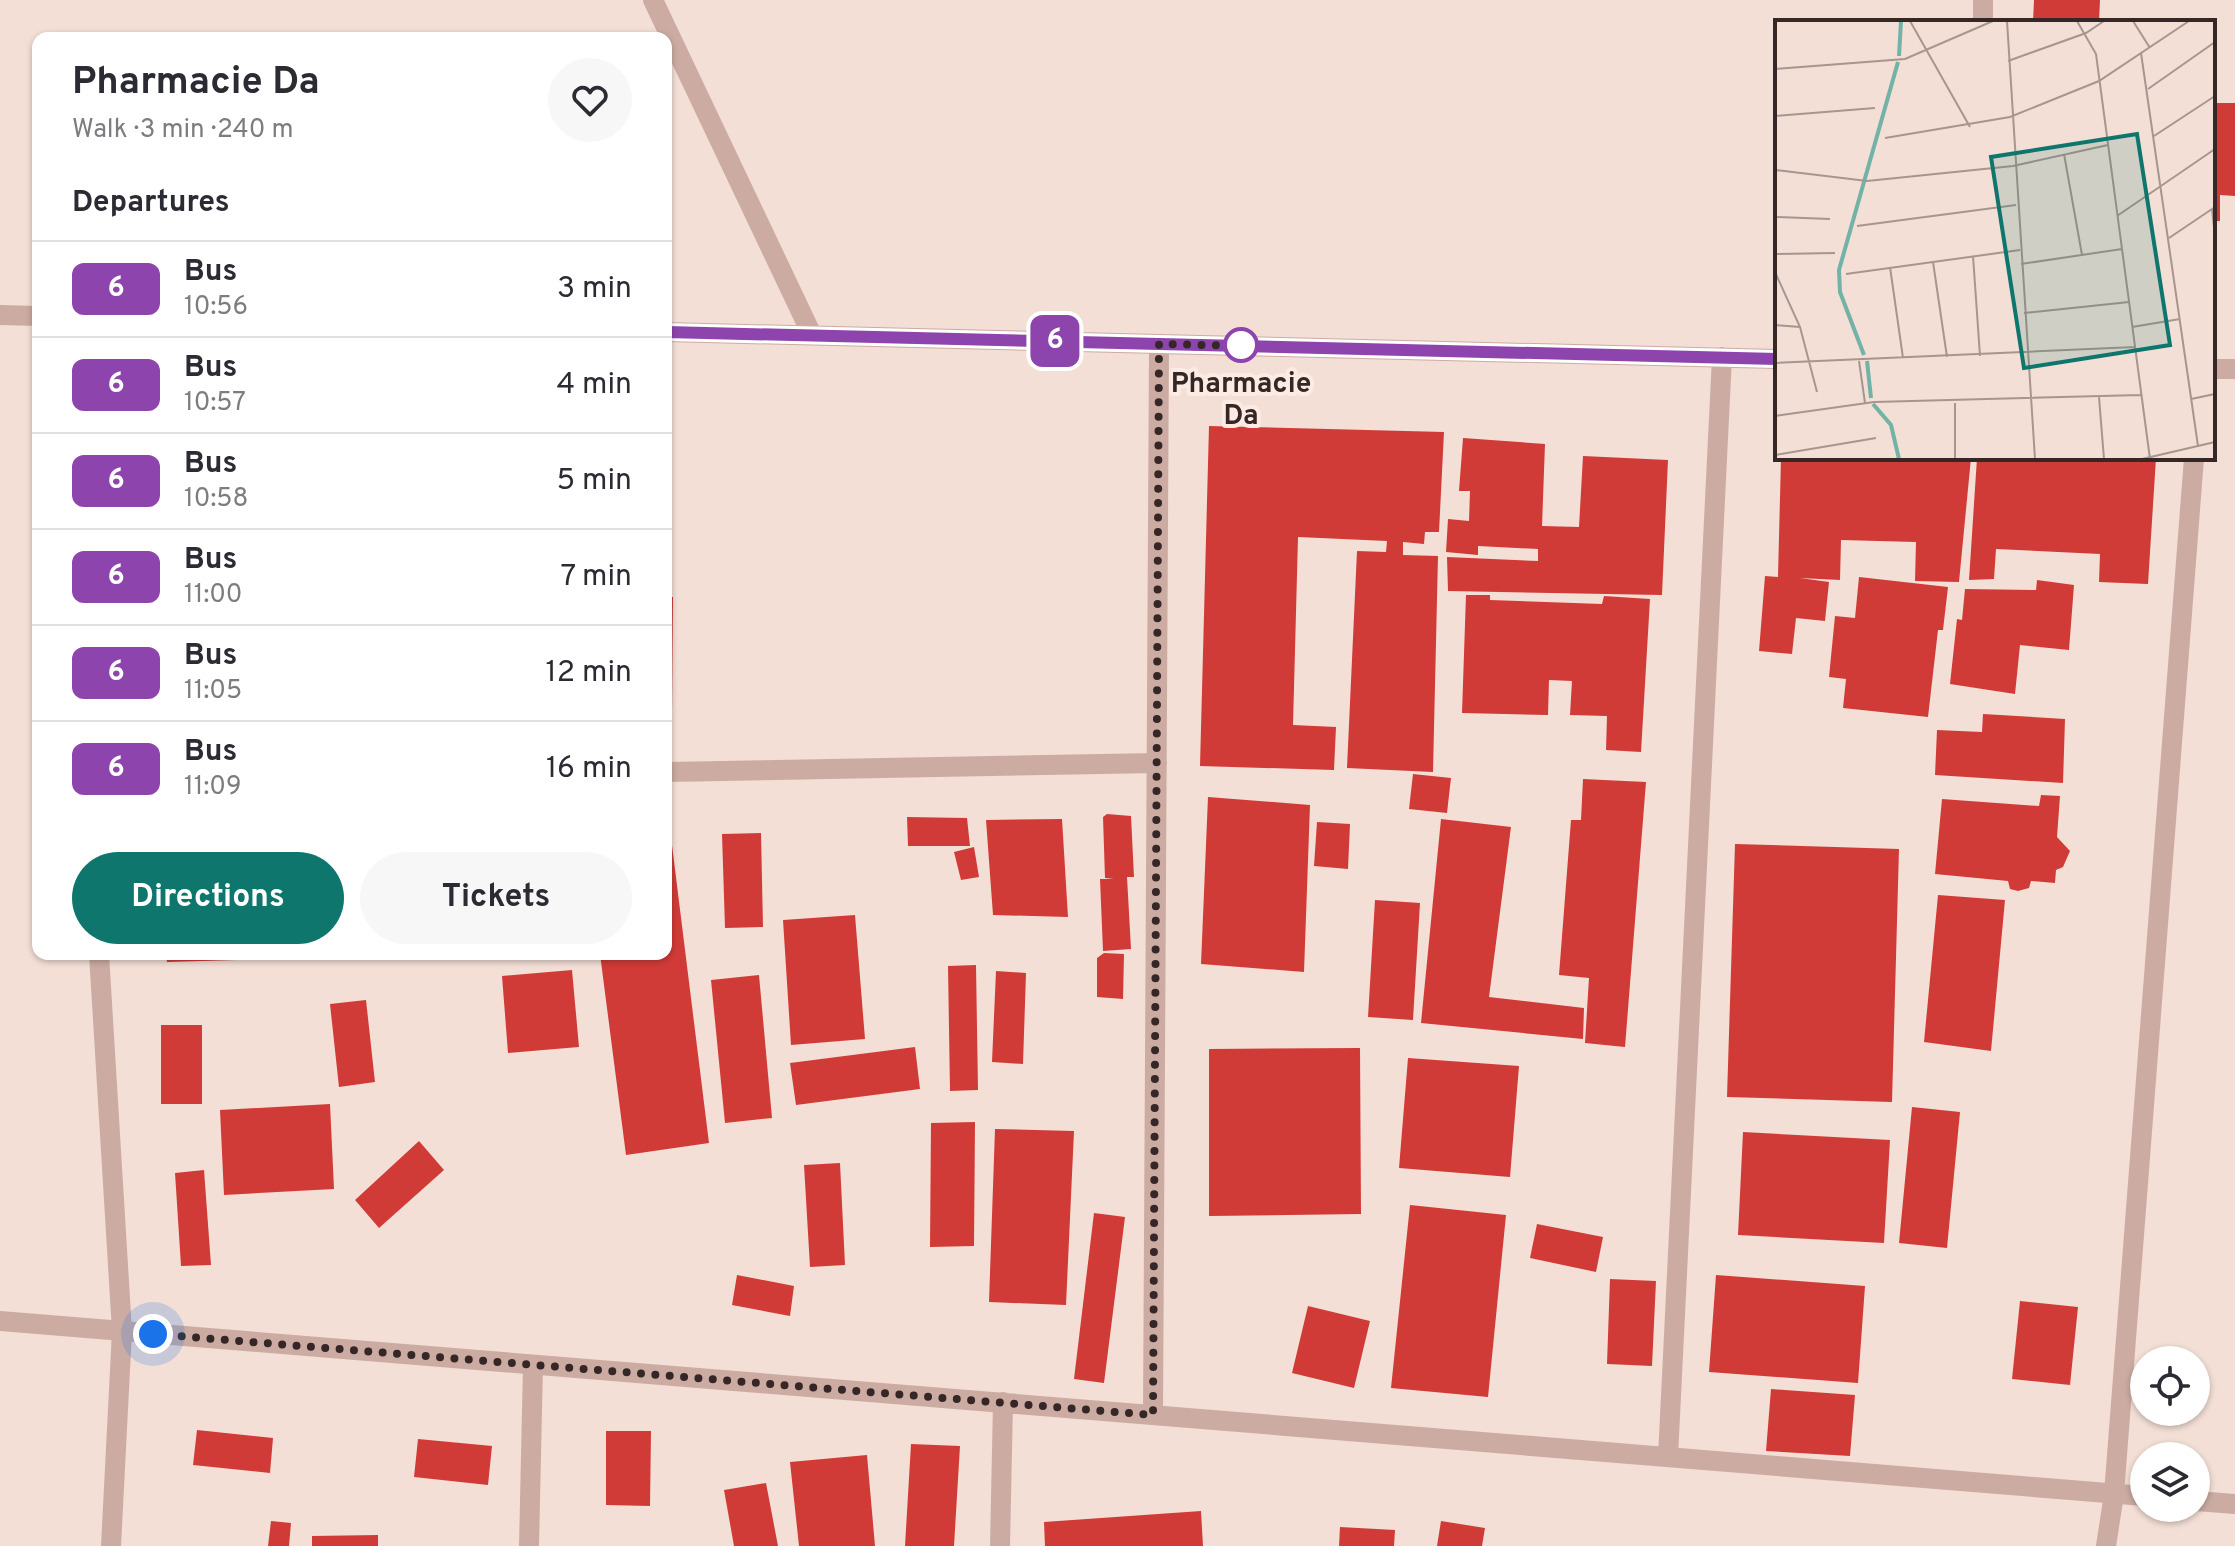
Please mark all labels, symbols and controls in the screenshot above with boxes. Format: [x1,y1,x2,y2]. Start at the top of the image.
inset map [1775,20,2215,460]
button: heart [548,58,632,142]
text: Pharmacie Da [72,59,320,108]
text: Walk · 3 min · 240 m [72,114,294,147]
text: Departures [72,185,230,222]
text: Bus [184,254,237,291]
text: 6 [107,271,125,307]
text: 3 min [557,271,632,308]
text: 10:56 [184,291,248,324]
line badge: 6 [1029,315,1081,367]
text: 6 [1046,323,1064,359]
marker: Pharmacie Da [1224,328,1258,362]
text: Bus [184,350,237,387]
text: 6 [107,367,125,403]
text: 4 min [556,367,632,404]
place label: Pharmacie Da [1171,367,1311,435]
text: 10:57 [184,387,246,420]
text: Bus [184,446,237,483]
text: 6 [107,463,125,499]
text: 5 min [556,463,632,500]
text: 10:58 [184,483,248,516]
text: Bus [184,542,237,579]
text: 6 [107,559,125,595]
text: 7 min [561,559,632,596]
text: 11:00 [184,579,242,612]
text: Bus [184,638,237,675]
text: 6 [107,655,125,691]
text: 12 min [545,655,632,692]
text: 11:05 [184,675,242,708]
text: Bus [184,734,237,771]
text: 6 [107,751,125,787]
text: 16 min [546,751,632,788]
text: 11:09 [184,771,241,804]
button: Directions [72,852,344,944]
button: Tickets [360,852,632,944]
your location [133,1314,173,1354]
map controls [2130,1346,2210,1522]
button: locate [2130,1346,2210,1426]
button: layers [2130,1442,2210,1522]

